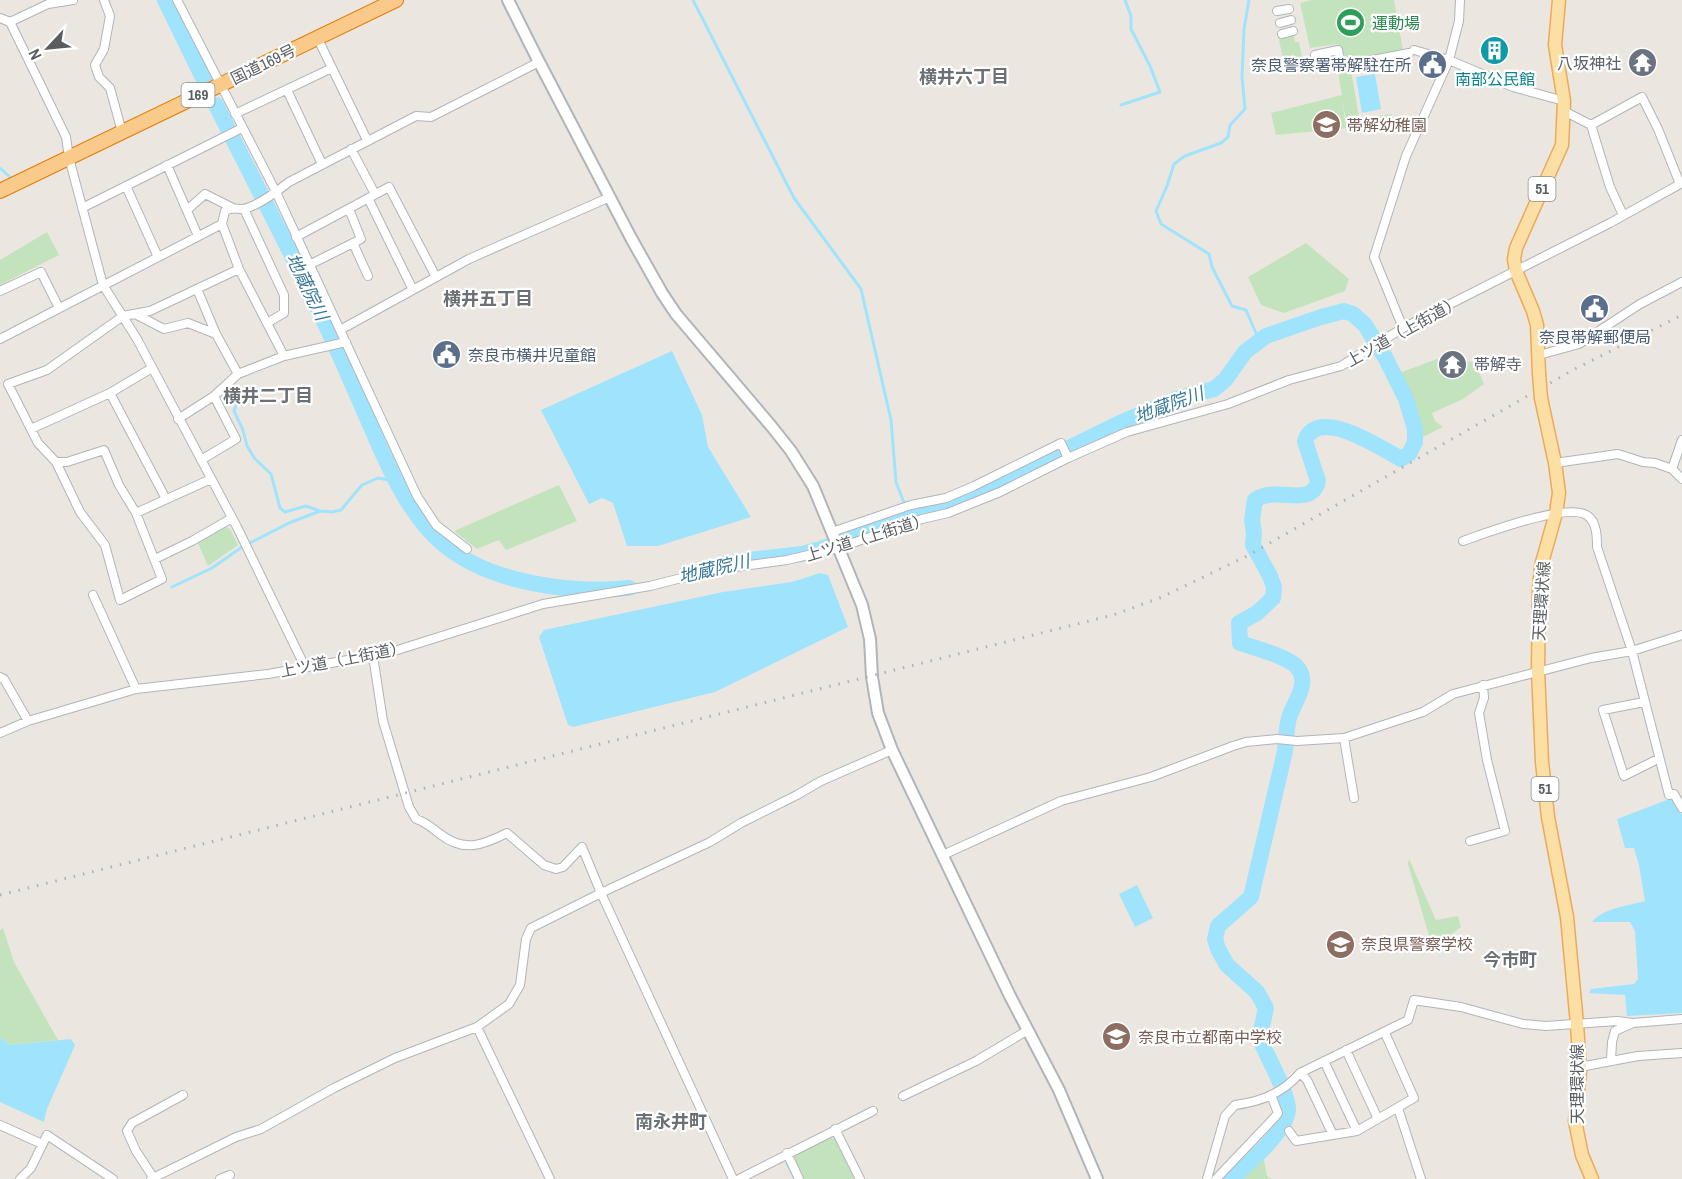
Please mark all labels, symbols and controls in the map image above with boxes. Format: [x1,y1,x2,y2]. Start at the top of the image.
sports icon: 運動場 [1335,7,1367,39]
place label: 運動場 [1372,12,1420,34]
north arrow [18,18,78,78]
building icon: 南部公民館 [1479,35,1511,67]
street label: 国道169号 [227,39,299,89]
text: N [23,45,46,64]
temple icon: 八坂神社 [1626,47,1658,79]
public building icon: 奈良警察署帯解駐在所 [1416,49,1448,81]
place label: 八坂神社 [1557,52,1621,74]
place label: 奈良警察署帯解駐在所 [1251,54,1411,76]
district label: 横井六丁目 [919,64,1009,89]
place label: 南部公民館 [1455,68,1535,90]
road number: 169 [182,83,214,107]
school or university icon: 帯解幼稚園 [1310,109,1342,141]
place label: 帯解幼稚園 [1347,114,1427,136]
road number: 51 [1528,177,1556,201]
water label: 地蔵院川 [280,249,335,326]
district label: 横井五丁目 [443,286,533,311]
street label: 上ツ道（上街道） [1342,290,1464,372]
public building icon: 奈良帯解郵便局 [1579,293,1611,325]
place label: 奈良帯解郵便局 [1539,326,1651,348]
public building icon: 奈良市横井児童館 [431,339,463,371]
place label: 奈良市横井児童館 [468,344,596,366]
temple icon: 帯解寺 [1437,348,1469,380]
place label: 帯解寺 [1474,353,1522,375]
water label: 地蔵院川 [1131,380,1209,429]
district label: 横井二丁目 [223,383,313,408]
street label: 上ツ道（上街道） [803,508,931,566]
water label: 地蔵院川 [676,548,754,589]
street label: 天理環状線 [1527,560,1555,642]
street label: 上ツ道（上街道） [278,636,408,682]
road number: 51 [1532,777,1558,801]
school or university icon: 奈良県警察学校 [1324,928,1356,960]
place label: 奈良県警察学校 [1361,933,1473,955]
district label: 今市町 [1483,947,1537,972]
school or university icon: 奈良市立都南中学校 [1101,1021,1133,1053]
place label: 奈良市立都南中学校 [1138,1026,1282,1048]
street label: 天理環状線 [1566,1044,1588,1124]
district label: 南永井町 [635,1109,707,1134]

